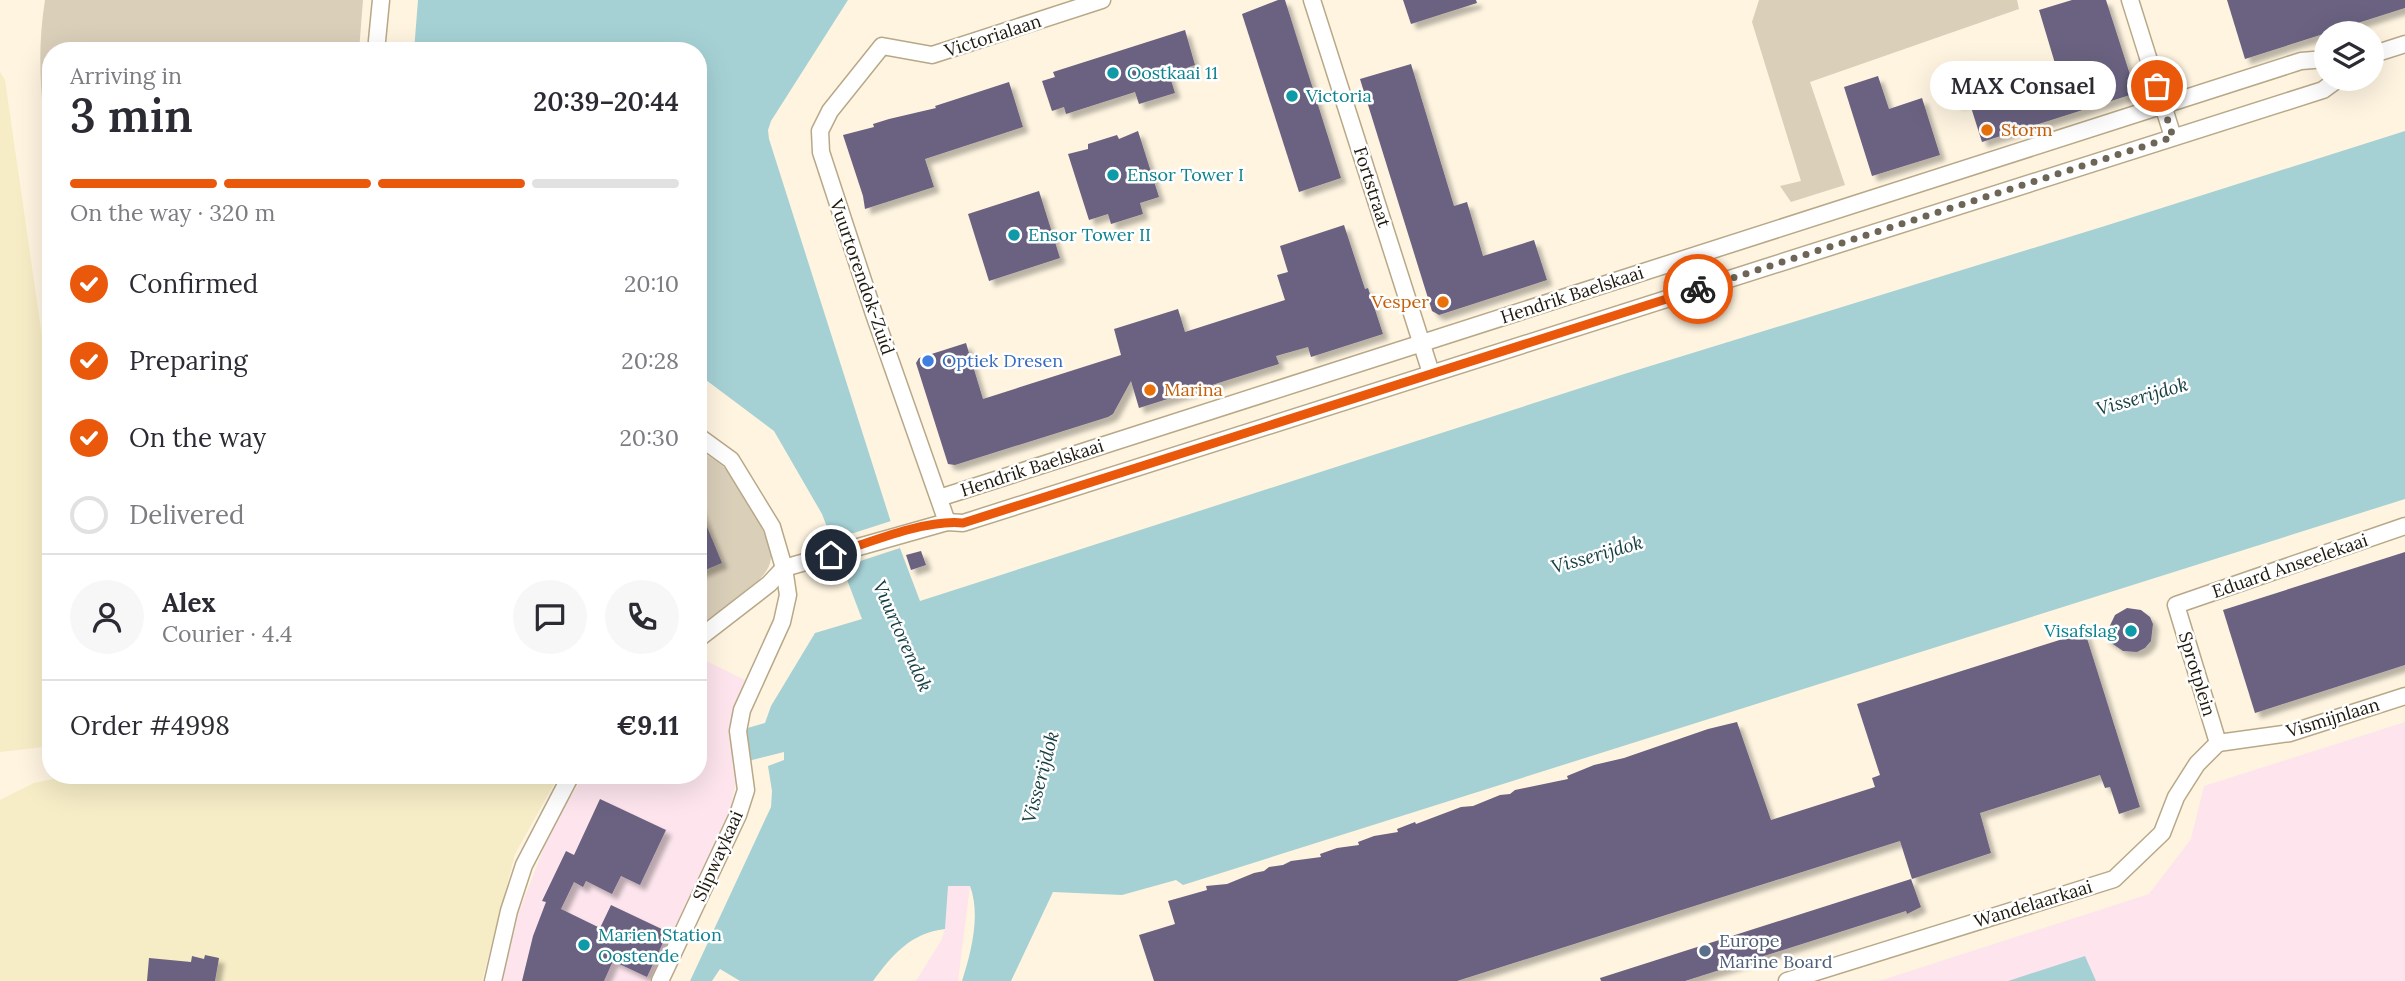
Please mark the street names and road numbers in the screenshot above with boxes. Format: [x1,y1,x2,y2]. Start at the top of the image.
street label: Victorialaan [941,9,1044,62]
street label: Fortstraat [1349,144,1396,230]
street label: Vuurtorendok-Zuid [825,195,900,358]
street label: Hendrik Baelskaai [1497,261,1646,329]
street label: Hendrik Baelskaai [957,434,1106,502]
street label: Eduard Anseelekaai [2209,528,2371,603]
street label: Sprotplein [2174,629,2221,719]
street label: Vismijnlaan [2283,692,2382,743]
street label: Slipwaykaai [687,807,748,905]
street label: Wandelaarkaai [1971,875,2095,932]

